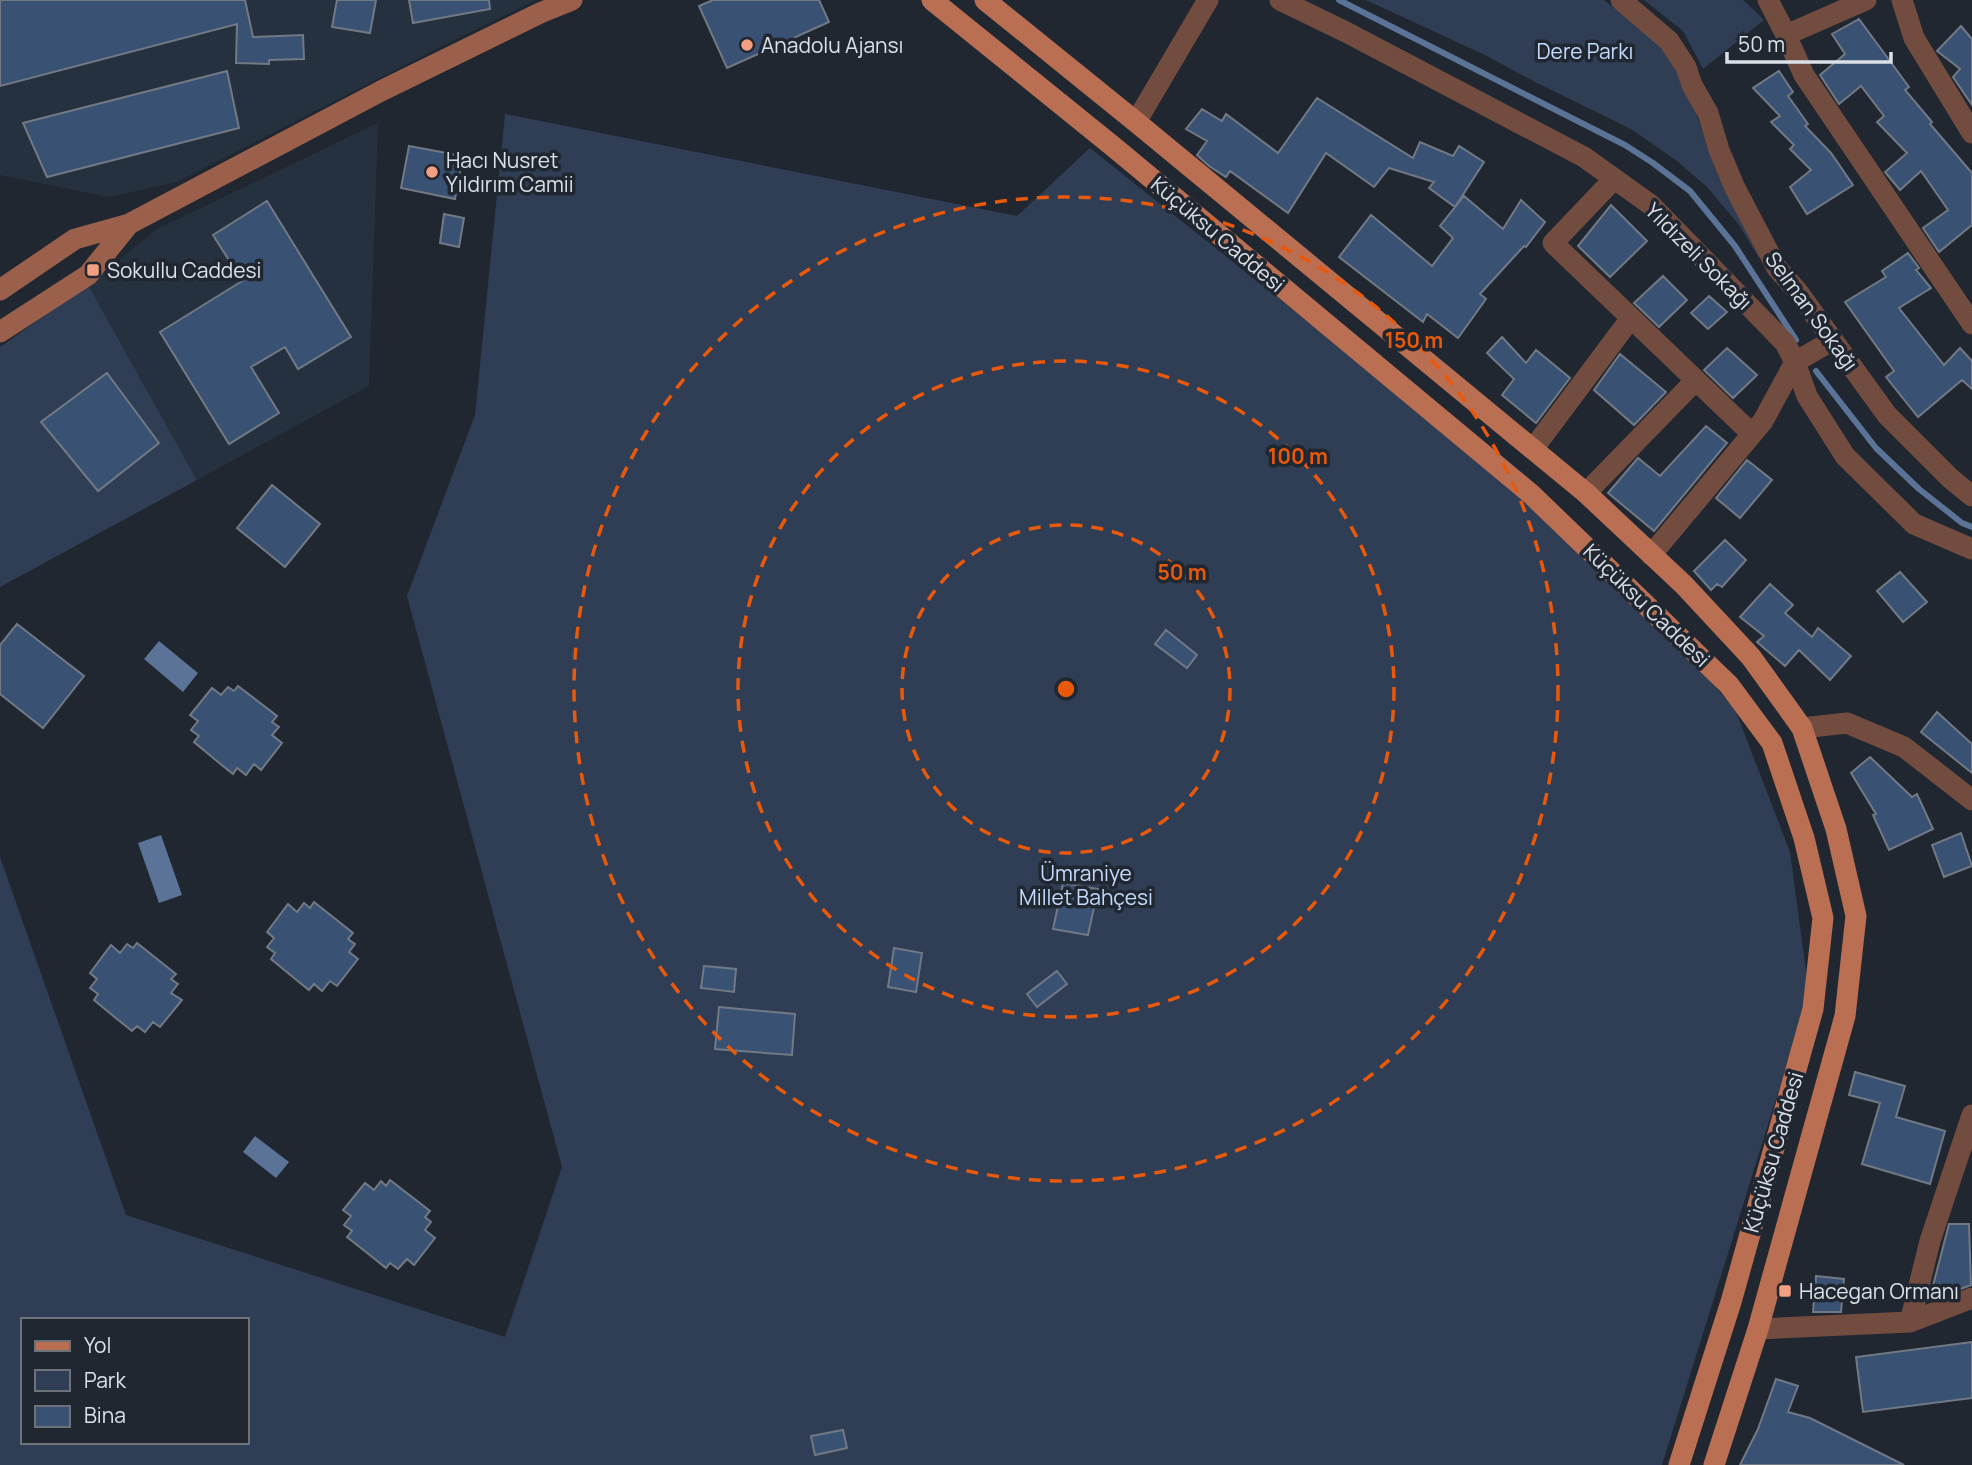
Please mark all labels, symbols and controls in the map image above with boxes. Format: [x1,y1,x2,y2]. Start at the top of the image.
scale bar [1727,21,1892,65]
text: 50 m [1738,30,1785,58]
place label: Anadolu Ajansı [761,31,904,59]
marker: Anadolu Ajansı [739,37,755,53]
park label: Dere Parkı [1537,37,1633,65]
place label: Hacı Nusret Yıldırım Camii [446,146,574,198]
marker: Hacı Nusret Yıldırım Camii [424,164,440,180]
street label: Küçüksu Caddesi [1145,170,1291,298]
street label: Yıldızeli Sokağı [1640,197,1758,315]
street label: Selman Sokağı [1759,246,1865,376]
place label: Sokullu Caddesi [107,256,262,284]
marker: Sokullu Caddesi [85,262,101,278]
text: 150 m [1385,326,1443,354]
text: 100 m [1268,442,1328,470]
street label: Küçüksu Caddesi [1578,537,1716,673]
text: 50 m [1157,558,1207,586]
centre of rings [1054,677,1078,701]
park label: Ümraniye Millet Bahçesi [1019,859,1153,911]
street label: Küçüksu Caddesi [1737,1068,1809,1236]
place label: Hacegan Ormanı [1799,1277,1959,1305]
marker: Hacegan Ormanı [1777,1283,1793,1299]
legend [21,1318,248,1444]
text: Yol [84,1331,111,1359]
text: Park [84,1366,126,1394]
text: Bina [84,1401,126,1429]

